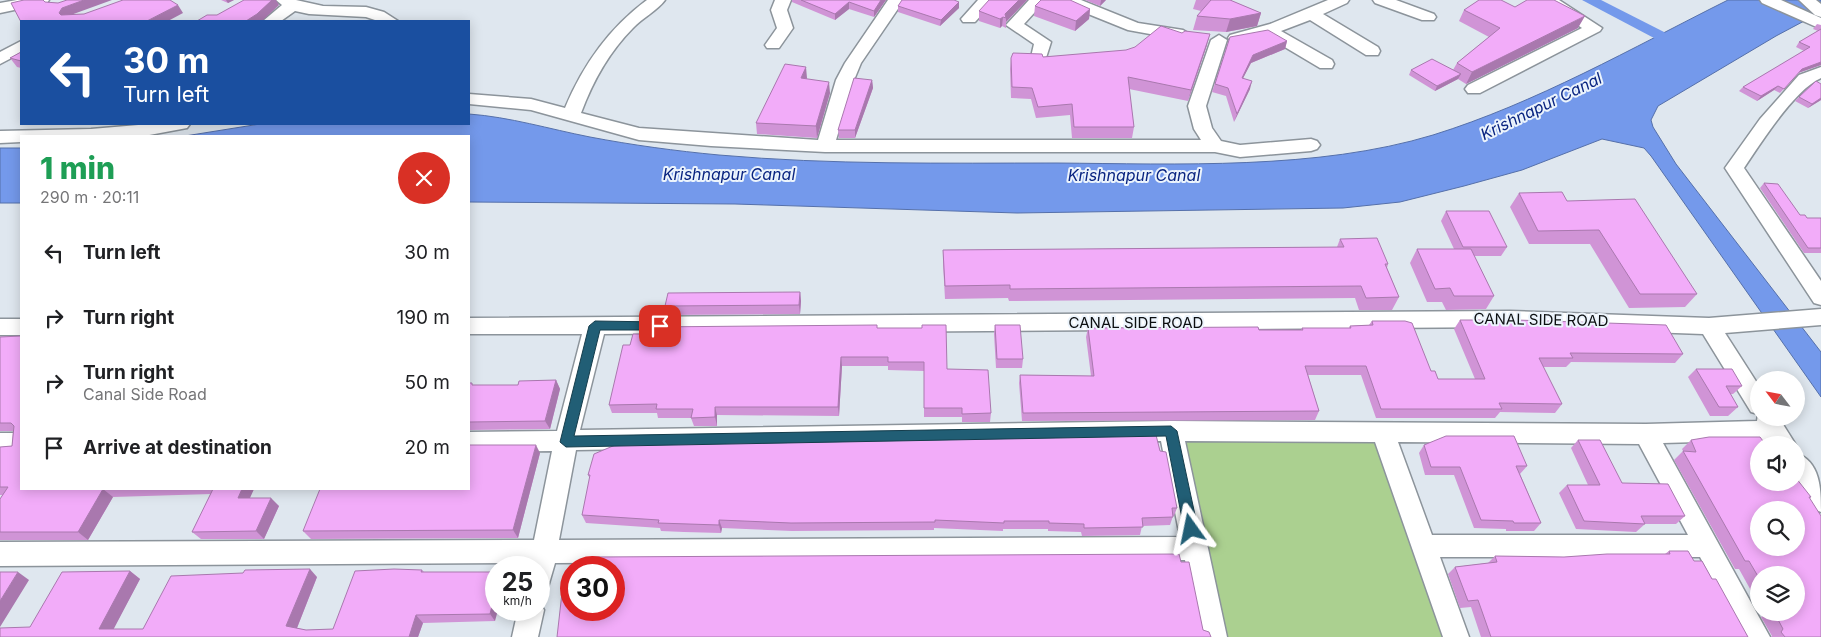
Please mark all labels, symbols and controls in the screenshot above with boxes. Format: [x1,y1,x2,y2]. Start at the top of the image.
text: 30 m [123,39,209,81]
icon: left [40,40,105,105]
water label: Krishnapur Canal [1477,68,1605,144]
text: Turn left [123,81,209,107]
text: 1 min [40,150,115,186]
button: close [398,152,450,204]
water label: Krishnapur Canal [663,164,795,184]
water label: Krishnapur Canal [1068,165,1200,185]
text: 290 m · 20:11 [40,187,139,207]
icon: left [40,239,68,267]
text: Turn left [83,241,161,264]
text: 30 m [404,241,450,264]
icon: right [40,304,68,332]
pin [639,305,681,347]
text: Turn right [83,306,174,329]
text: 190 m [397,306,450,329]
street label: CANAL SIDE ROAD [1473,309,1609,330]
icon: arrive [646,312,674,340]
street label: CANAL SIDE ROAD [1069,313,1203,332]
text: Turn right [83,361,174,384]
icon: right [40,369,68,397]
text: 50 m [404,371,450,394]
north arrow [1750,371,1805,426]
map controls [1750,371,1805,621]
text: Canal Side Road [83,384,207,404]
icon: arrive [40,434,68,462]
text: Arrive at destination [83,436,272,459]
text: 20 m [404,436,450,459]
button: sound [1750,436,1805,491]
button: search [1750,501,1805,556]
position arrow [1164,502,1216,554]
speed limit sign: 30 [560,556,625,621]
button: layers [1750,566,1805,621]
text: 25 [502,567,533,597]
text: km/h [503,593,532,608]

